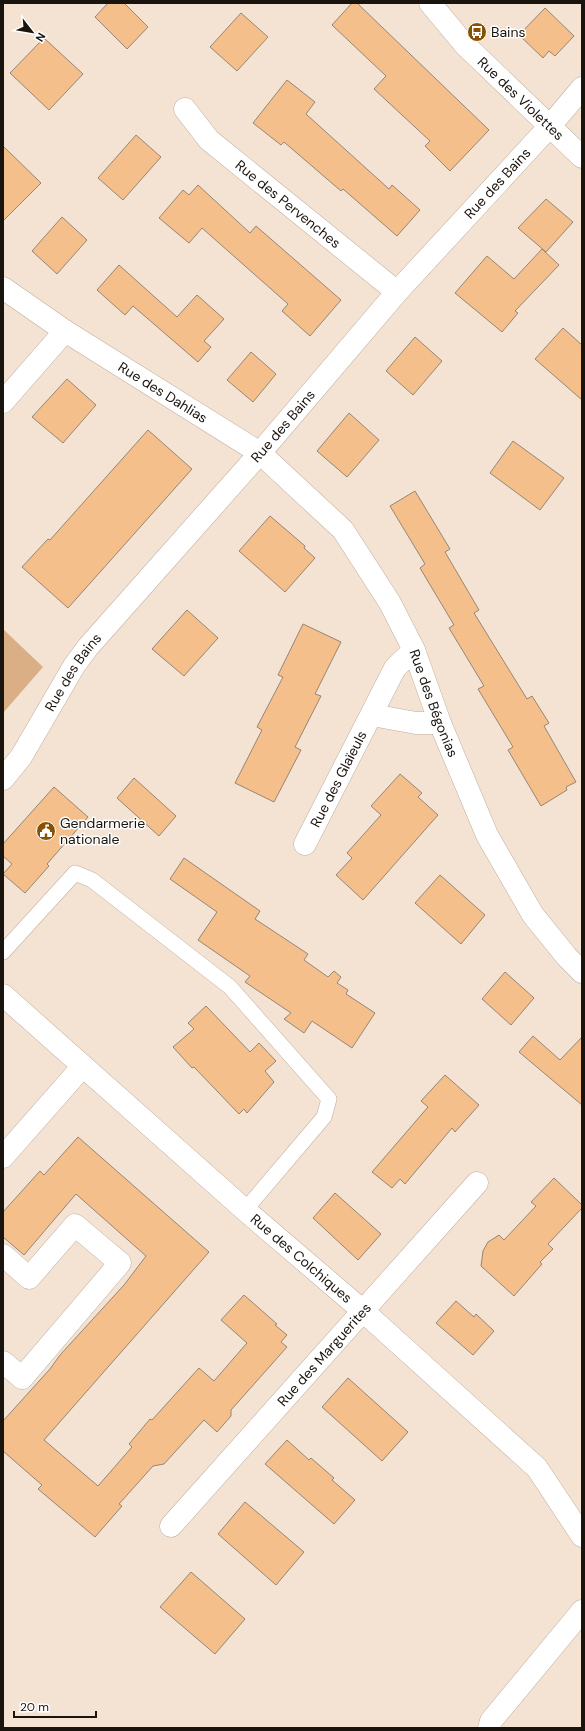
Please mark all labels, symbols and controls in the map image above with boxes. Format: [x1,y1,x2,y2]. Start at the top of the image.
north arrow [12,12,52,52]
bus stop icon: Bains [466,21,488,43]
place label: Bains [491,23,525,41]
text: N [33,30,49,44]
street label: Rue des Violettes [474,53,568,144]
street label: Rue des Bains [460,144,534,222]
street label: Rue des Pervenches [232,156,345,252]
street label: Rue des Dahlias [115,358,211,427]
street label: Rue des Bains [247,386,319,466]
street label: Rue des Bains [41,629,105,714]
street label: Rue des Bégonias [405,647,462,760]
street label: Rue des Glaïeuls [306,728,370,830]
place label: Gendarmerie nationale [60,814,145,848]
public building icon: Gendarmerie nationale [35,820,57,842]
street label: Rue des Colchiques [247,1210,356,1307]
street label: Rue des Marguerites [273,1299,375,1410]
scale bar [14,1693,96,1719]
text: 20 m [20,1699,49,1715]

